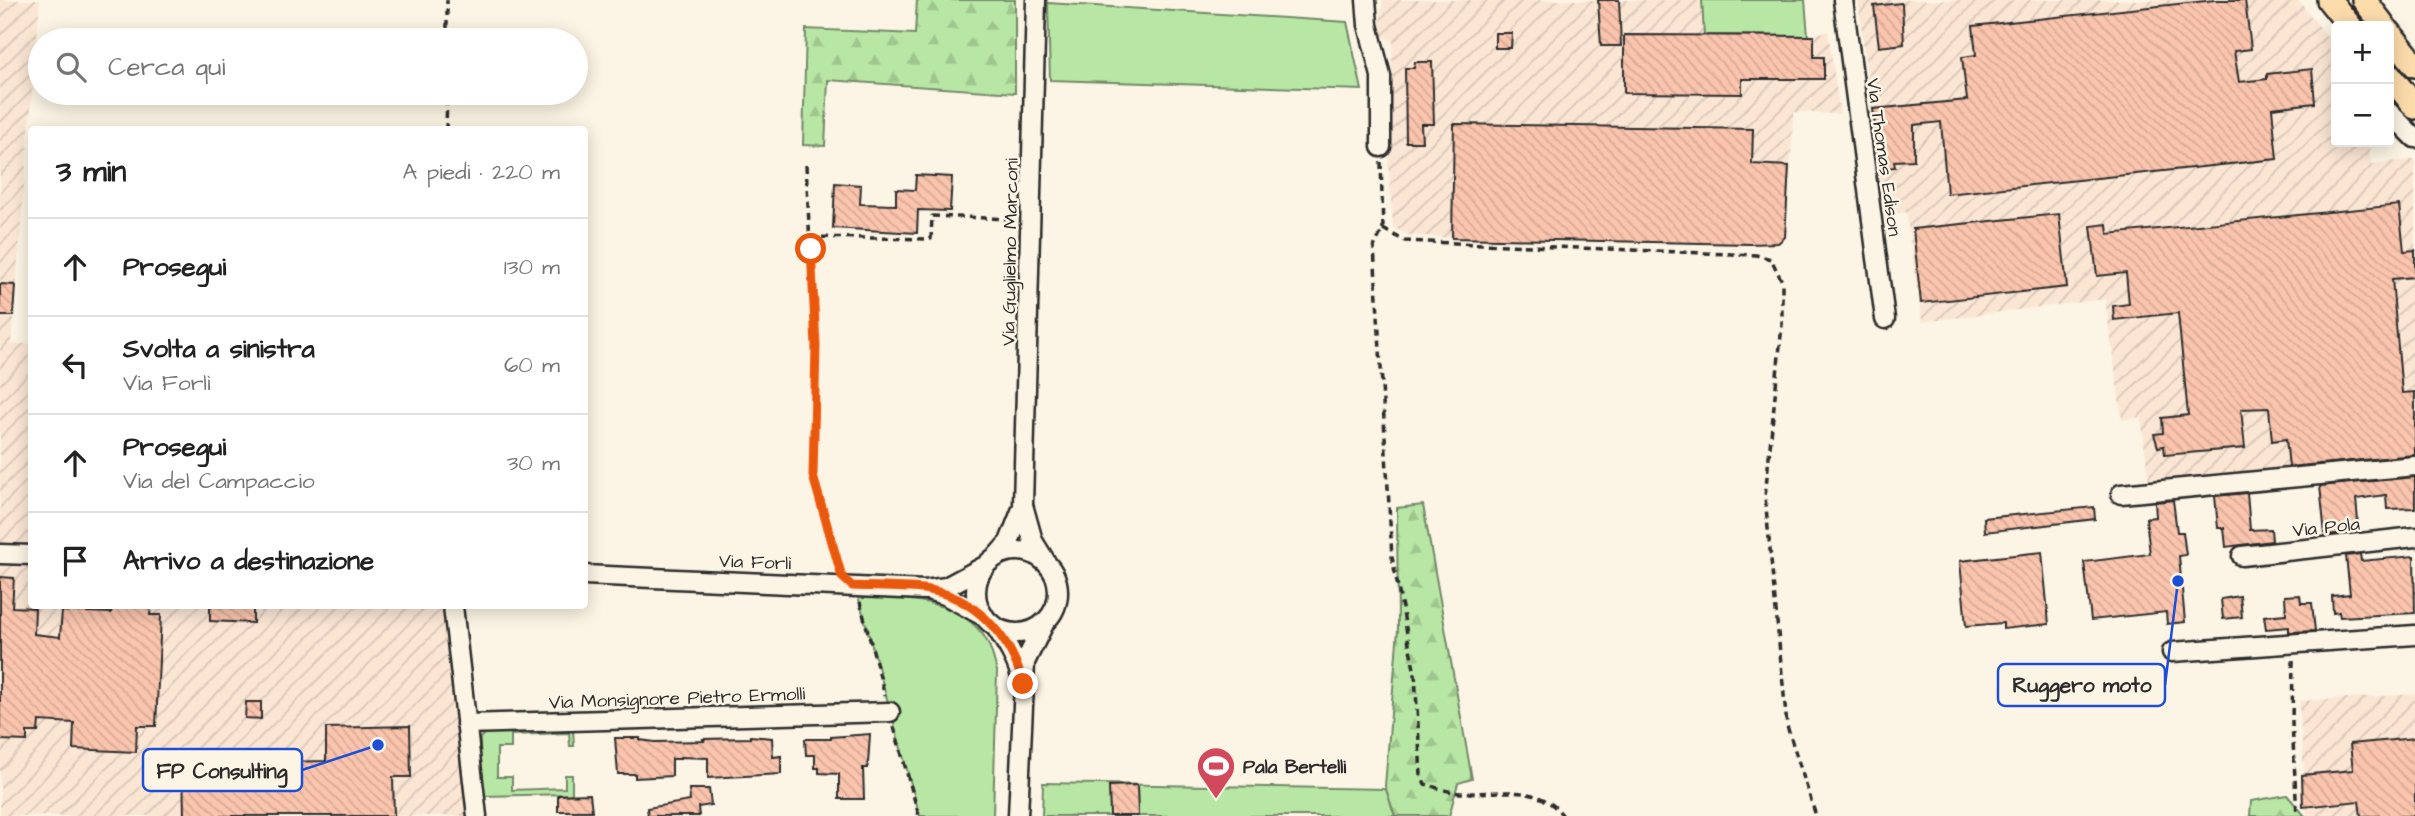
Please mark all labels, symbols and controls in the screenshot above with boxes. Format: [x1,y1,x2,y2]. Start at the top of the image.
map controls [2331,21,2394,147]
button: + [2331,21,2394,84]
search box [28,28,588,105]
icon: search [52,48,90,86]
text: Cerca qui [108,49,225,85]
street label: Via Thomas Edison [1859,77,1908,238]
button: − [2331,84,2394,147]
text: 3 min [56,151,126,193]
text: A piedi · 220 m [402,156,560,188]
street label: Via Guglielmo Marconi [995,158,1027,346]
route start [795,233,826,264]
icon: ahead [56,248,94,286]
text: Prosegui [123,249,226,285]
text: 130 m [504,251,560,283]
text: Svolta a sinistra [123,331,315,367]
icon: left [56,346,94,384]
text: 60 m [504,349,560,381]
text: Via Forlì [123,367,210,399]
text: Prosegui [123,429,226,465]
icon: ahead [56,444,94,482]
text: 30 m [507,447,560,479]
text: Via del Campaccio [123,465,315,497]
street label: Via Pola [2291,511,2361,544]
icon: arrive [56,542,94,580]
text: Arrivo a destinazione [123,543,374,579]
street label: Via Forlì [718,548,792,577]
callout: Ruggero moto [1998,664,2165,706]
route end [1007,668,1038,699]
text: Ruggero moto [2013,671,2152,702]
street label: Via Monsignore Pietro Ermolli [548,681,806,717]
sports icon: Pala Bertelli [1195,745,1237,800]
callout: FP Consulting [143,749,302,791]
place label: Pala Bertelli [1243,754,1346,781]
text: FP Consulting [156,757,288,788]

